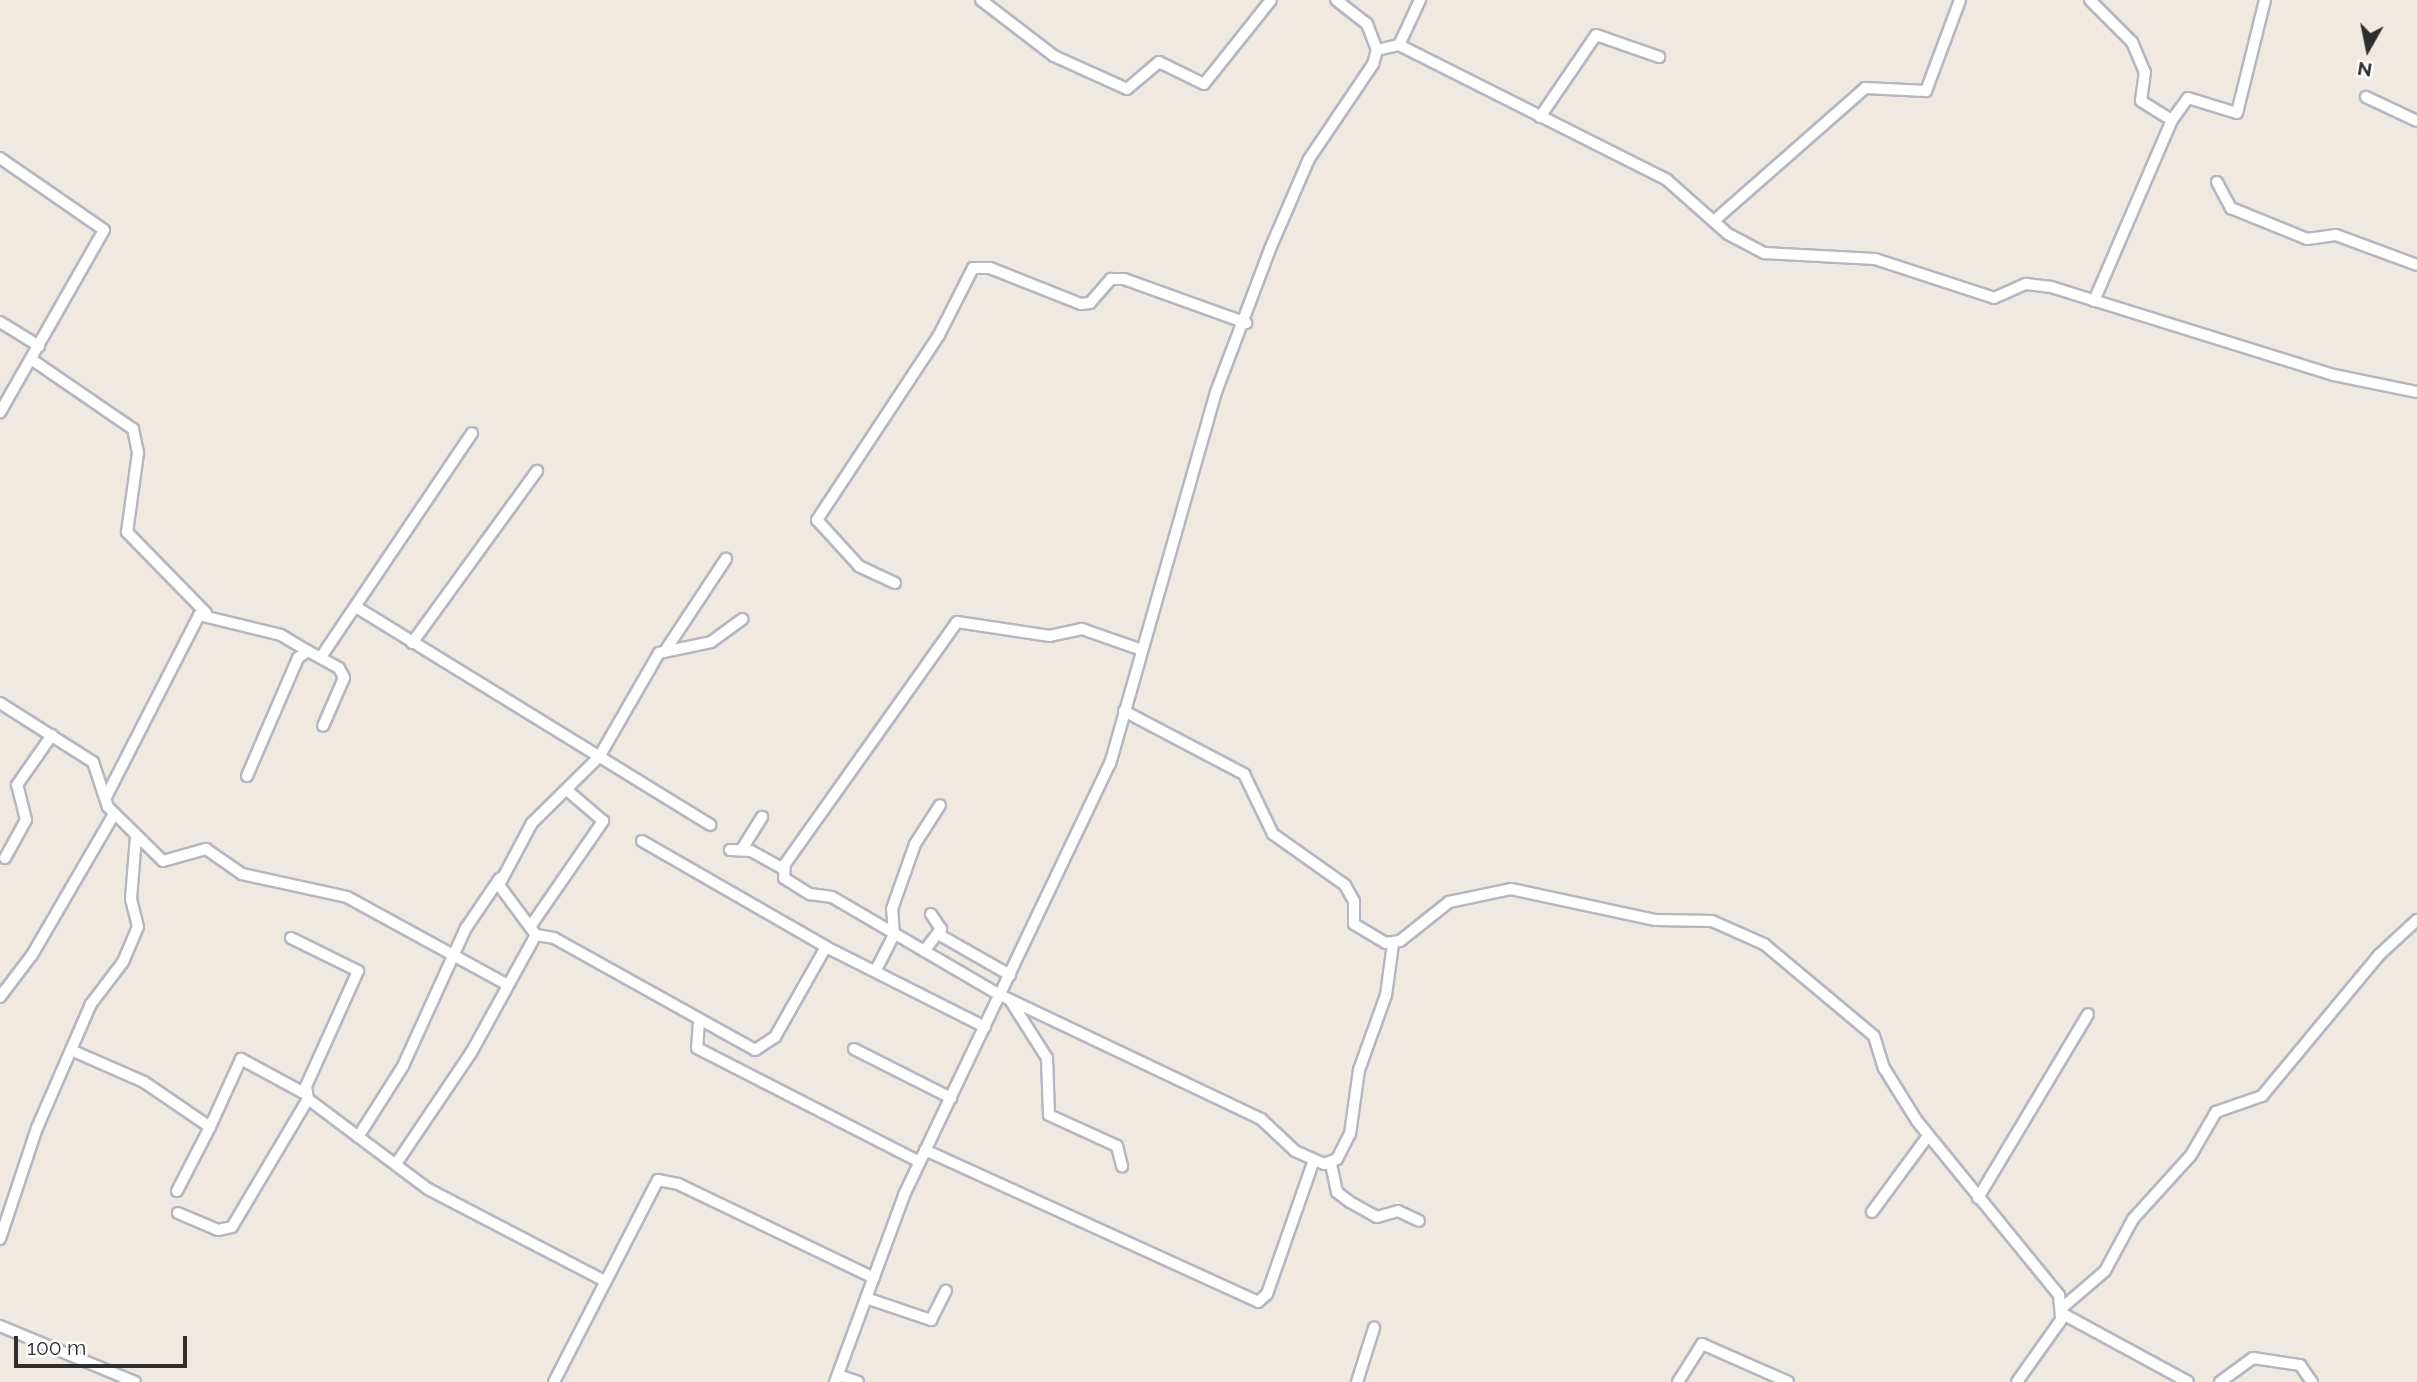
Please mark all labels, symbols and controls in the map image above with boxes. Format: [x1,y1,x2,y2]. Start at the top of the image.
north arrow [2333,14,2403,84]
text: N [2356,58,2374,82]
scale bar [18,1322,191,1366]
text: 100 m [27,1335,86,1360]

